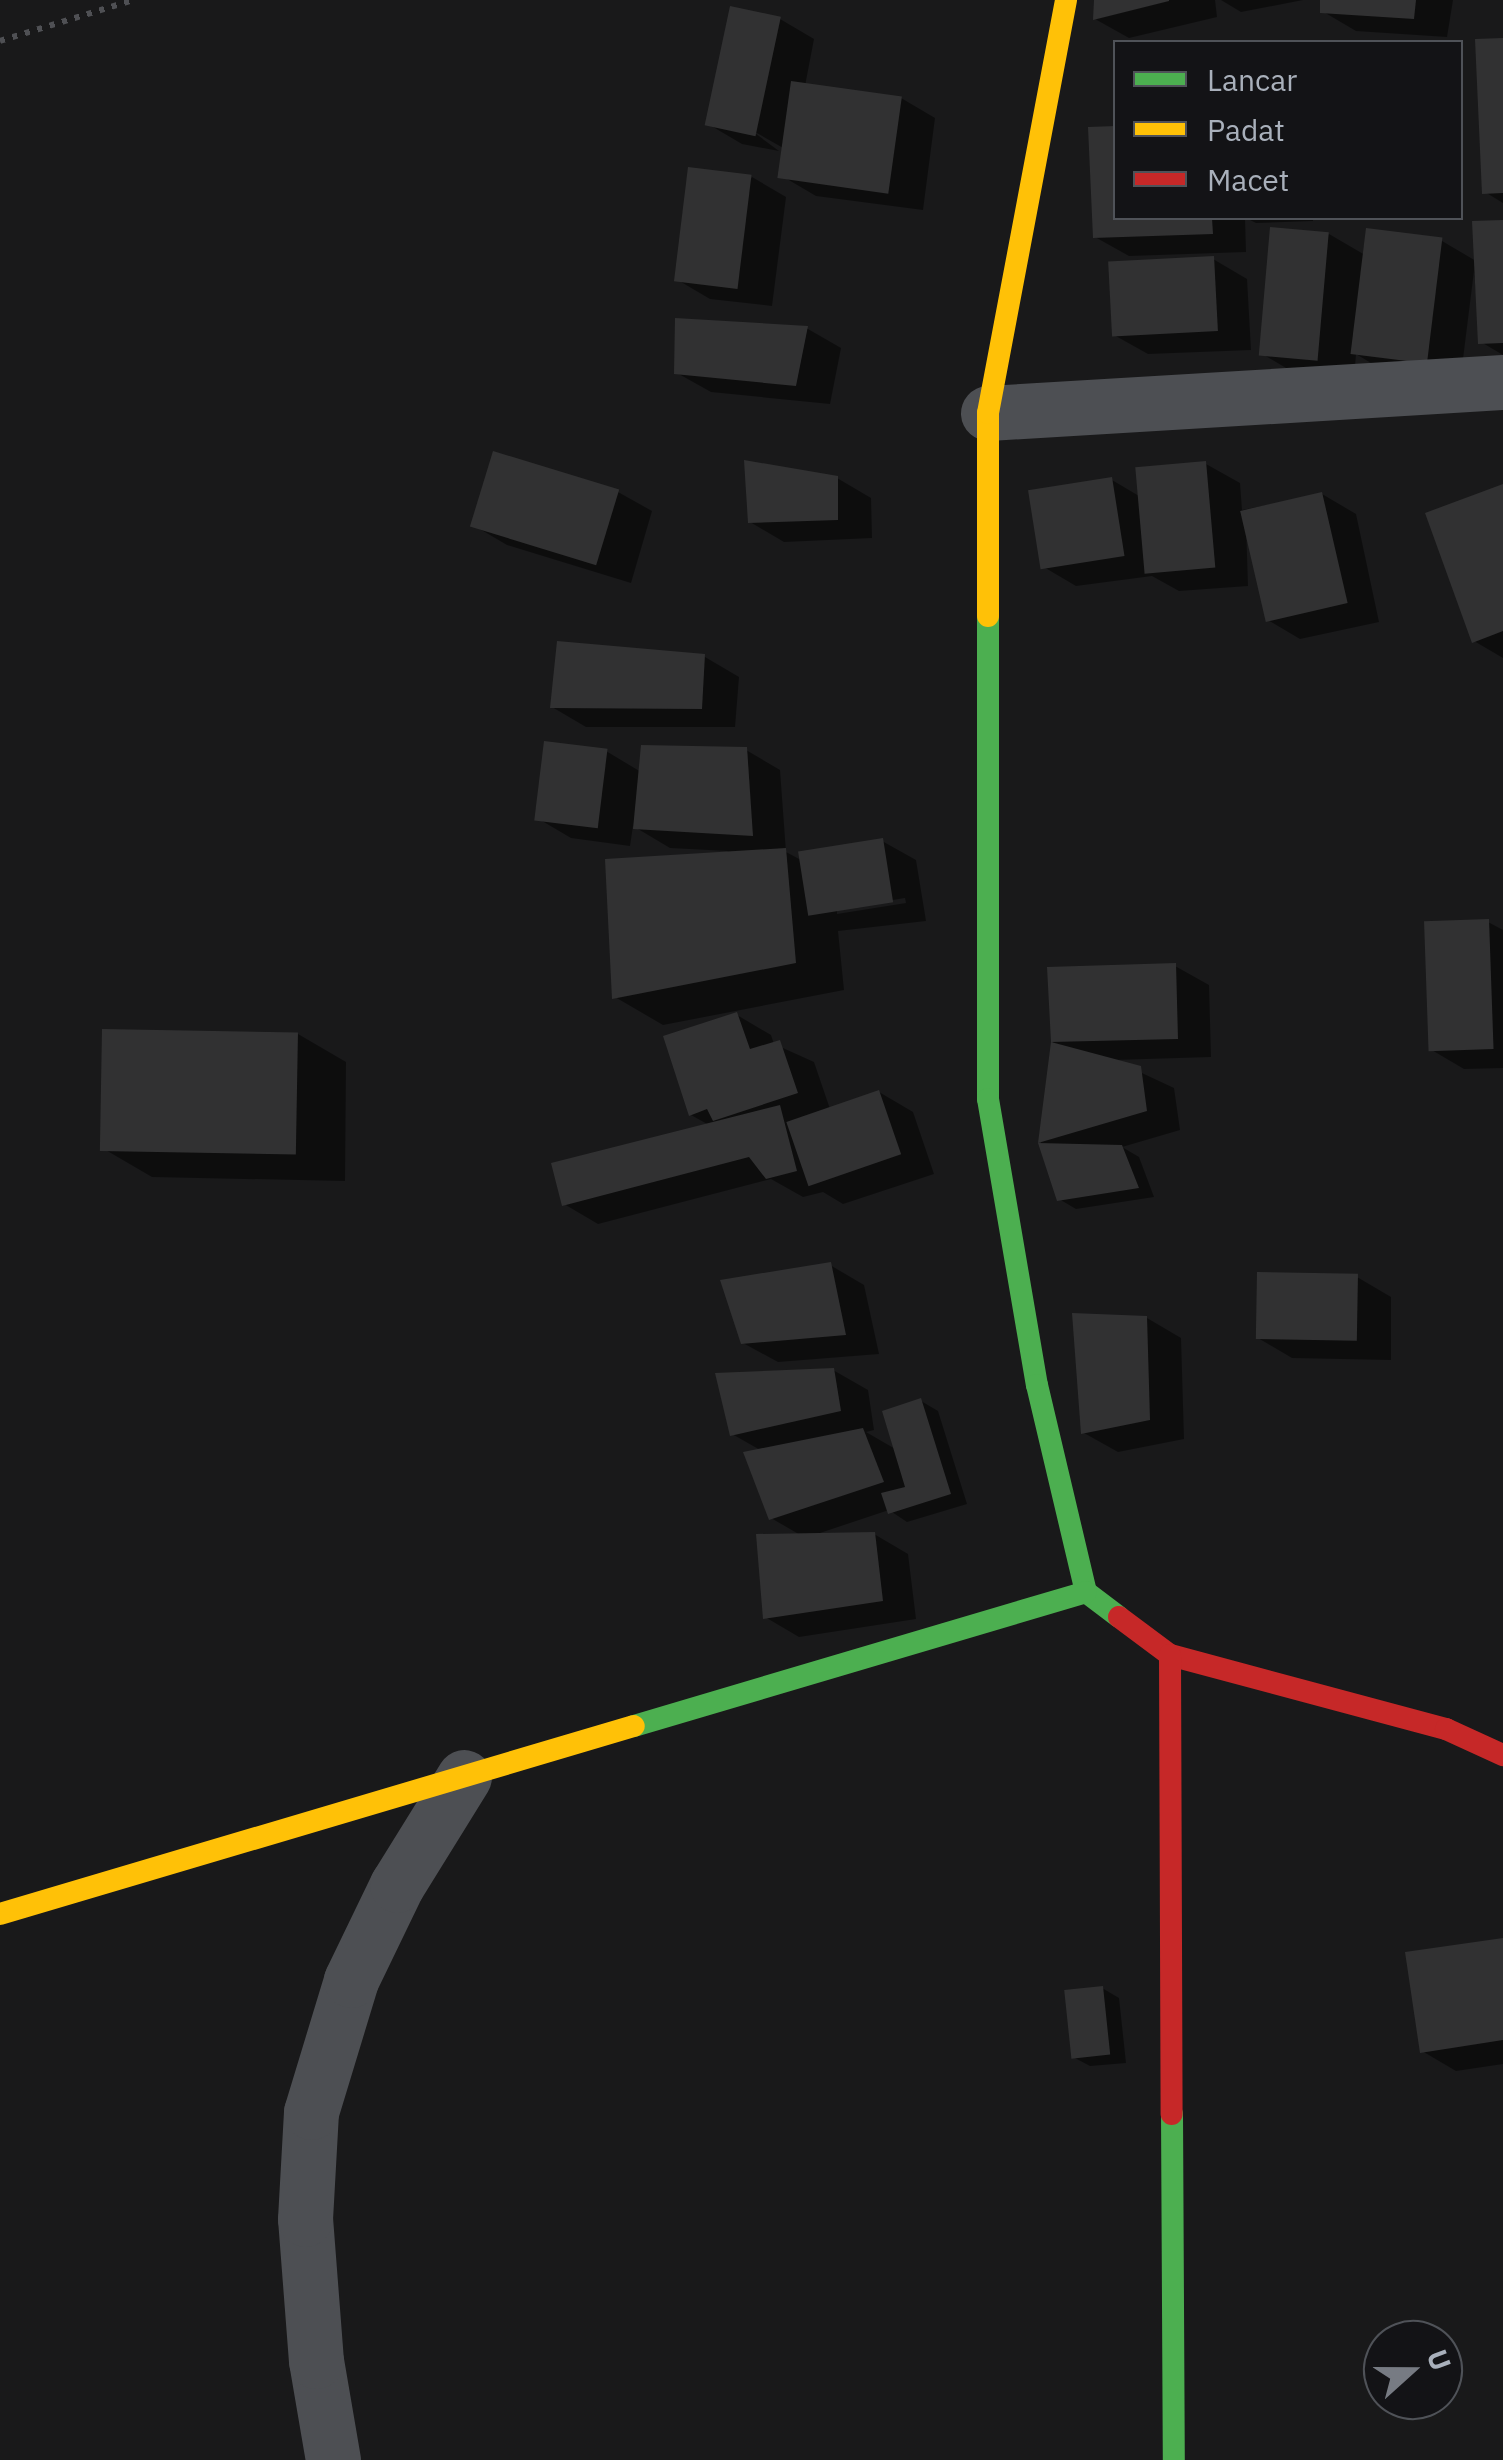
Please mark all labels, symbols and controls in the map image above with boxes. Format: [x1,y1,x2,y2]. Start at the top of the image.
legend [1113,40,1463,220]
text: Lancar [1207,60,1297,99]
text: Padat [1207,110,1285,149]
text: Macet [1207,160,1289,199]
north arrow [1363,2320,1463,2420]
text: U [1419,2344,1460,2375]

